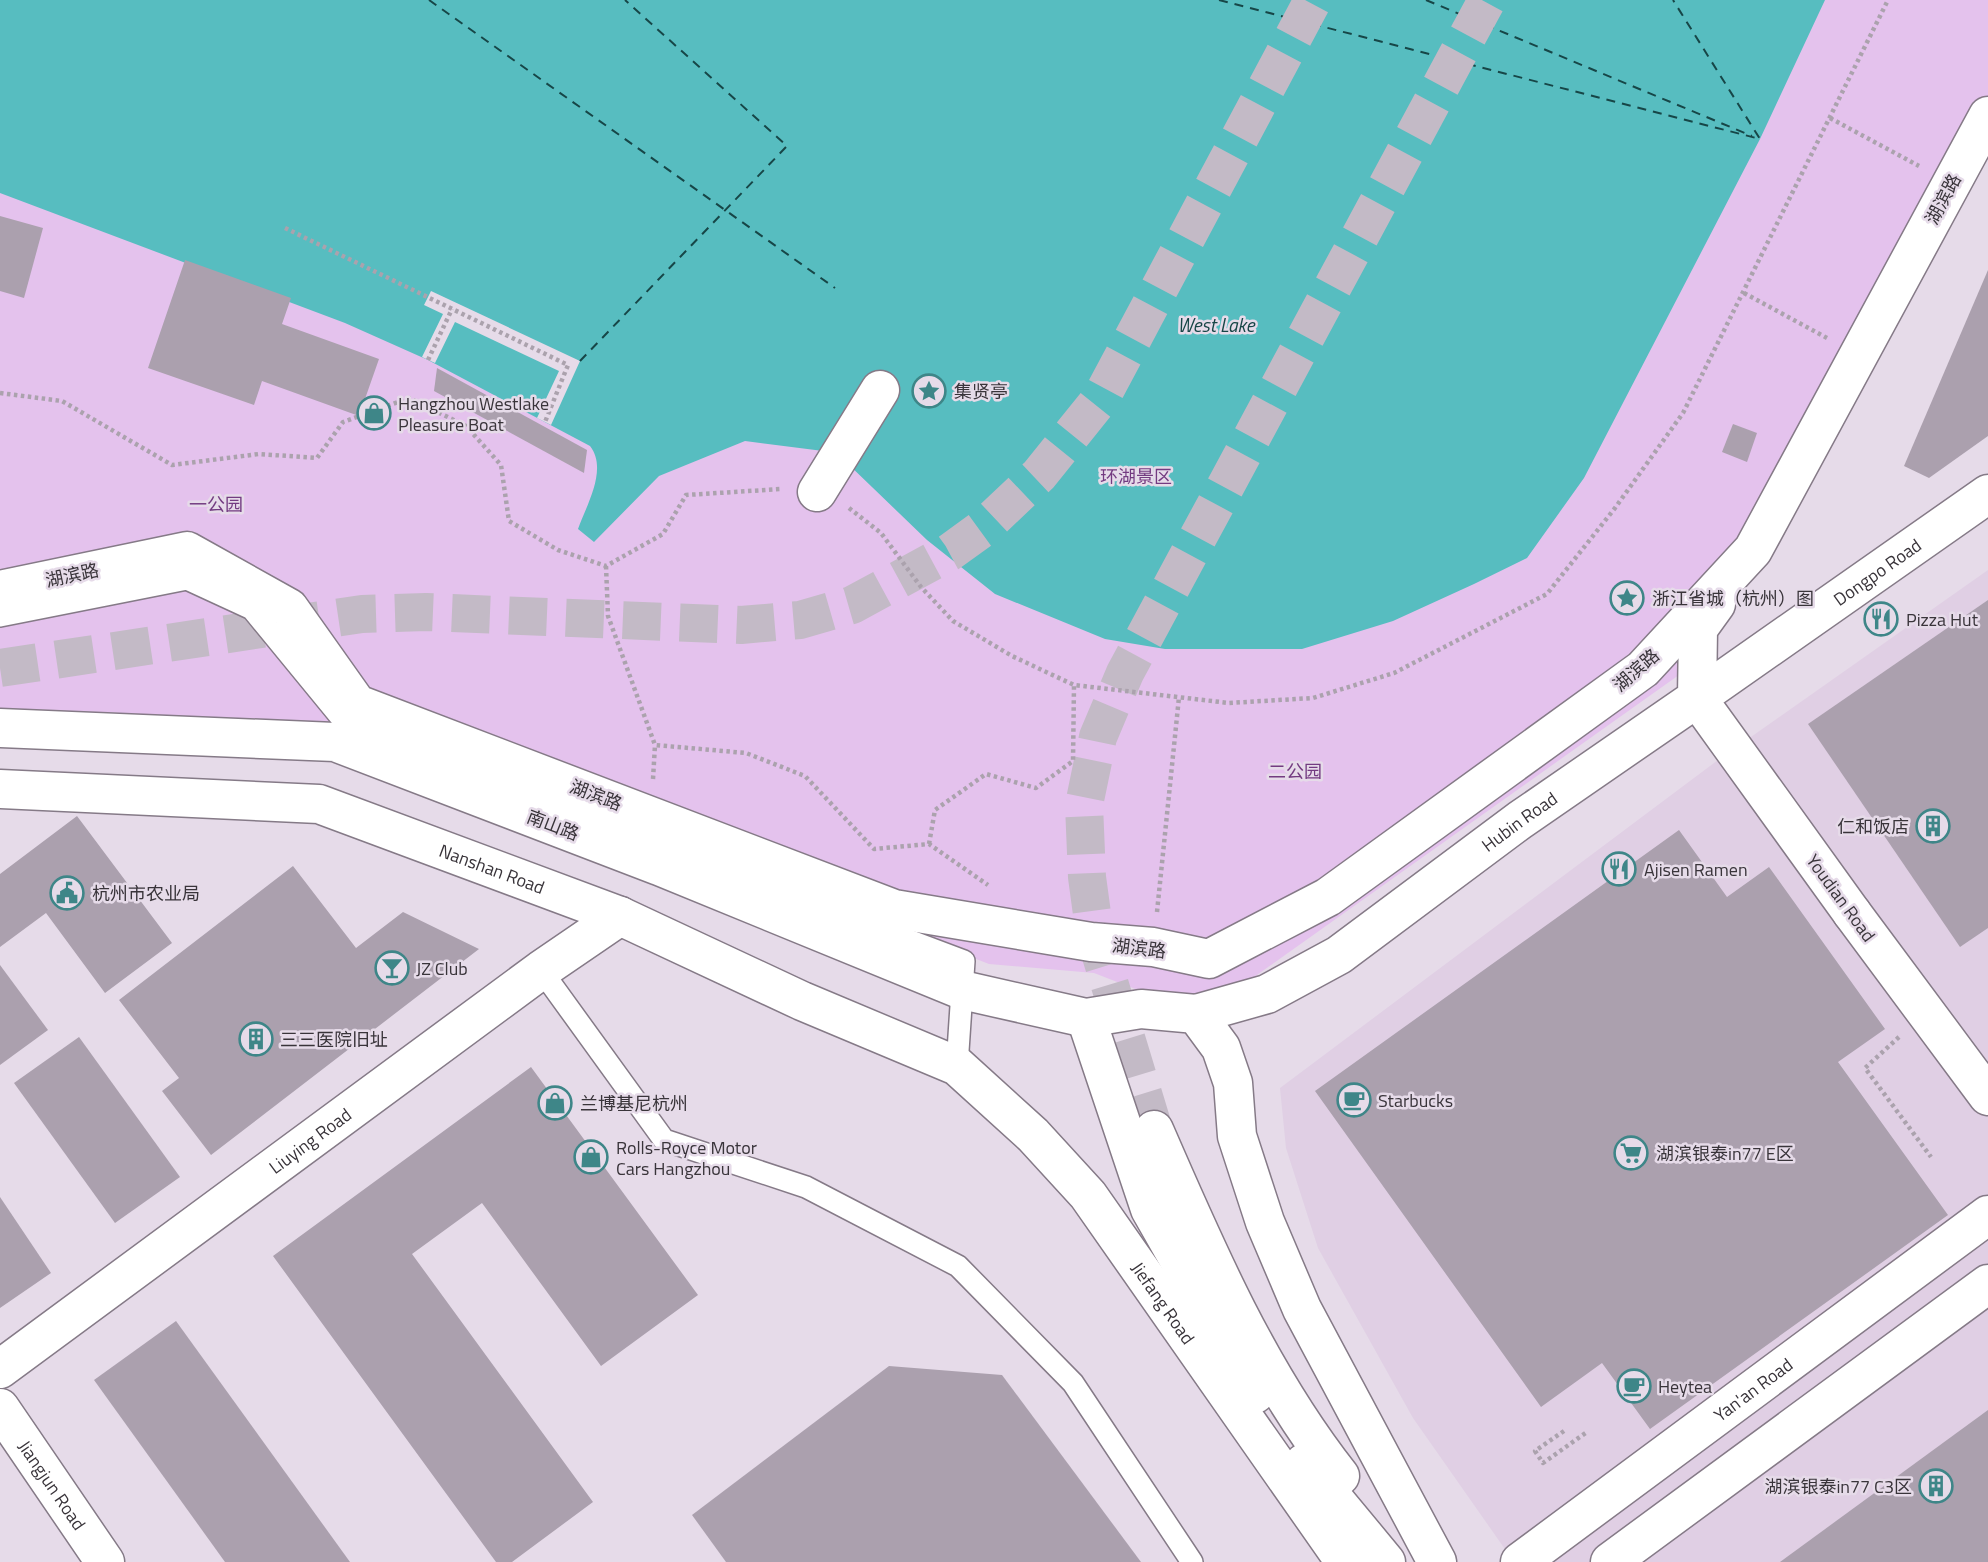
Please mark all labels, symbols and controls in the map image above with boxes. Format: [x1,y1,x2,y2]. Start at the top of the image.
street label: 湖滨路 [1918,169,1968,229]
water label: West Lake [1178,310,1256,339]
place icon: 集贤亭 [910,372,948,410]
place label: 集贤亭 [954,378,1008,405]
place label: Hangzhou Westlake Pleasure Boat [398,390,549,438]
shop icon: Hangzhou Westlake Pleasure Boat [355,394,393,432]
park label: 环湖景区 [1100,463,1172,490]
park label: 一公园 [189,491,243,518]
street label: Dongpo Road [1828,531,1927,612]
street label: 湖滨路 [43,556,101,594]
place icon: 浙江省城（杭州）图 [1608,579,1646,617]
place label: 浙江省城（杭州）图 [1652,585,1814,612]
restaurant icon: Pizza Hut [1862,600,1900,638]
place label: Pizza Hut [1906,606,1979,633]
street label: 湖滨路 [1607,642,1665,698]
park label: 二公园 [1268,758,1322,785]
street label: 湖滨路 [566,773,626,817]
street label: Hubin Road [1476,785,1563,858]
street label: 南山路 [523,803,583,847]
building icon: 仁和饭店 [1914,807,1952,845]
place label: 仁和饭店 [1837,813,1909,840]
street label: Nanshan Road [436,836,549,900]
street label: Youdian Road [1800,849,1882,947]
restaurant icon: Ajisen Ramen [1600,850,1638,888]
place label: Ajisen Ramen [1644,856,1748,883]
public building icon: 杭州市农业局 [48,874,86,912]
place label: 杭州市农业局 [92,880,200,907]
street label: 湖滨路 [1111,931,1167,965]
bar icon: JZ Club [373,949,411,987]
place label: JZ Club [416,955,468,982]
building icon: 三三医院旧址 [237,1020,275,1058]
place label: 三三医院旧址 [280,1026,388,1053]
cafe icon: Starbucks [1335,1081,1373,1119]
shop icon: 兰博基尼杭州 [536,1084,574,1122]
place label: Starbucks [1378,1087,1453,1114]
place label: 兰博基尼杭州 [580,1090,688,1117]
street label: Liuying Road [263,1101,357,1180]
place label: Rolls-Royce Motor Cars Hangzhou [616,1134,757,1182]
supermarket icon: 湖滨银泰in77 E区 [1612,1134,1650,1172]
shop icon: Rolls-Royce Motor Cars Hangzhou [572,1138,610,1176]
place label: 湖滨银泰in77 E区 [1656,1140,1794,1167]
street label: Jiefang Road [1125,1256,1202,1349]
street label: Yan'an Road [1708,1351,1798,1428]
cafe icon: Heytea [1615,1367,1653,1405]
place label: Heytea [1658,1373,1712,1400]
street label: Jiangjun Road [12,1434,93,1535]
building icon: 湖滨银泰in77 C3区 [1917,1467,1955,1505]
place label: 湖滨银泰in77 C3区 [1764,1473,1912,1500]

